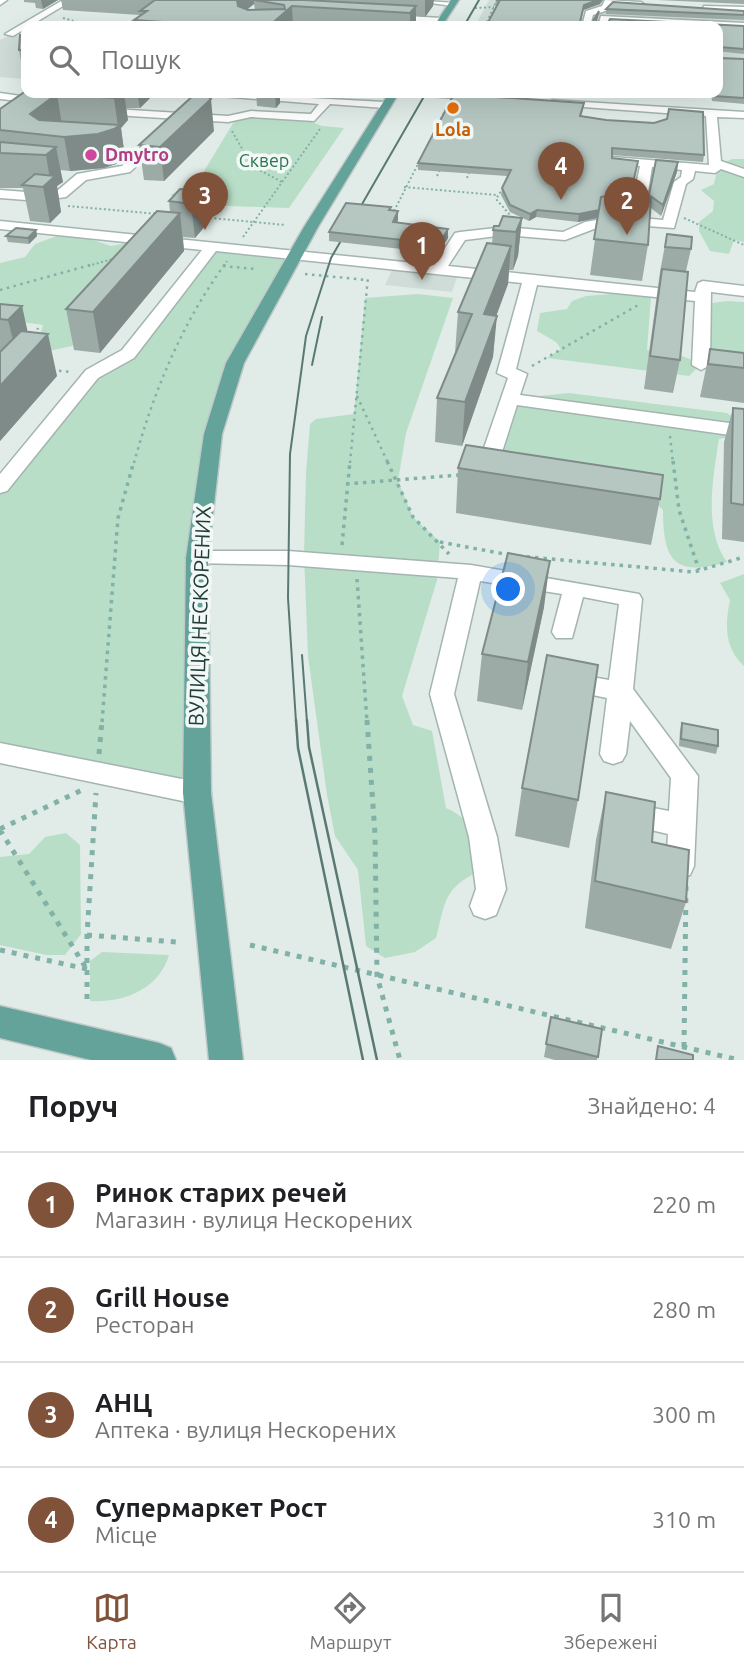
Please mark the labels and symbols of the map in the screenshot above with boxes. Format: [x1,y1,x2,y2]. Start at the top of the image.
marker: Lola [445,100,461,116]
place label: Lola [435,119,471,139]
pin: 4 [538,142,584,200]
place label: Dmytro [105,144,169,164]
marker: Dmytro [83,147,99,163]
park label: Сквер [239,150,289,170]
pin: 3 [182,172,228,230]
pin: 2 [604,177,650,235]
pin: 1 [399,222,445,280]
street label: ВУЛИЦЯ НЕСКОРЕНИХ [183,505,215,727]
your location [491,572,525,606]

